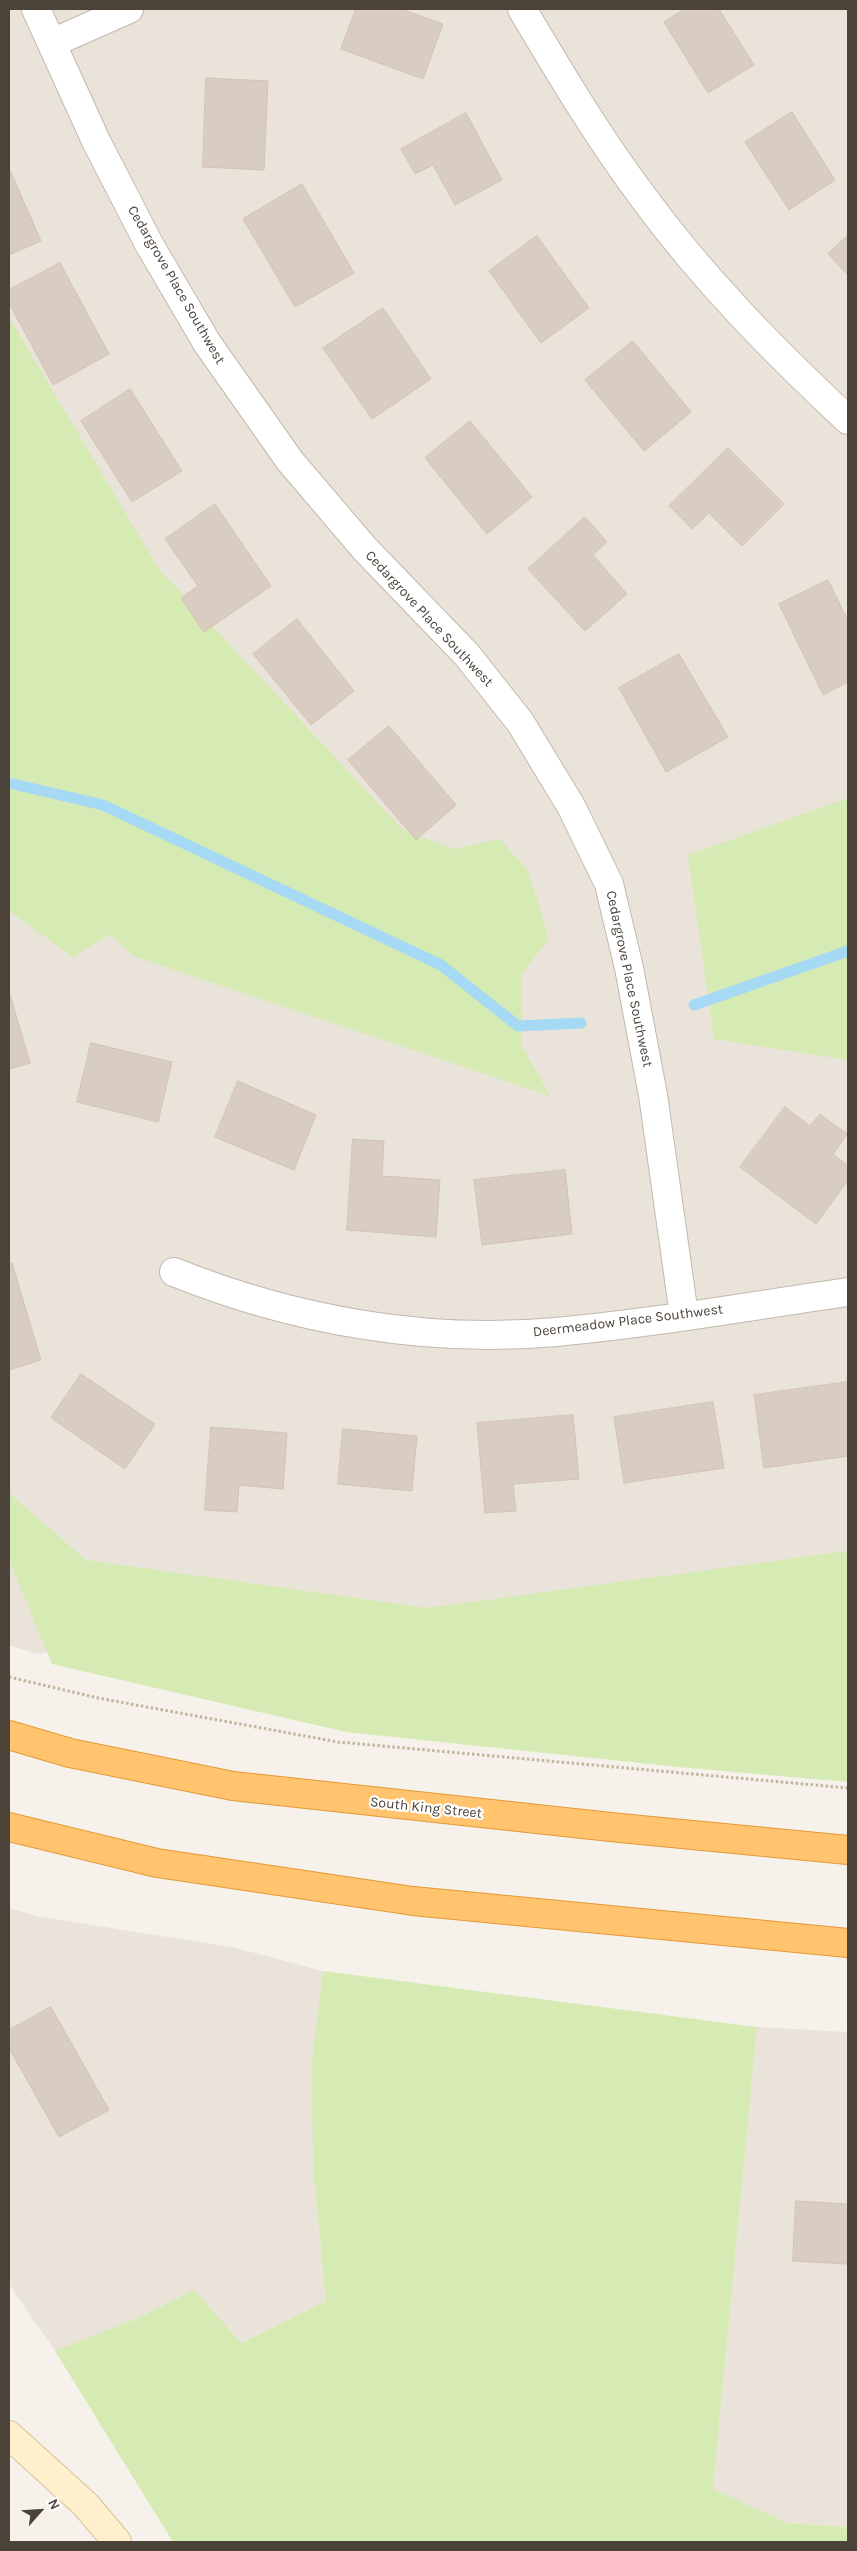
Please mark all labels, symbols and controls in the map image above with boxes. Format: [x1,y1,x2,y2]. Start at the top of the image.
street label: Cedargrove Place Southwest [124,203,228,367]
street label: Cedargrove Place Southwest [361,547,497,691]
street label: Cedargrove Place Southwest [602,889,656,1069]
street label: Deermeadow Place Southwest [532,1301,724,1341]
street label: South King Street [369,1794,483,1822]
north arrow [15,2486,65,2536]
text: N [44,2496,64,2512]

